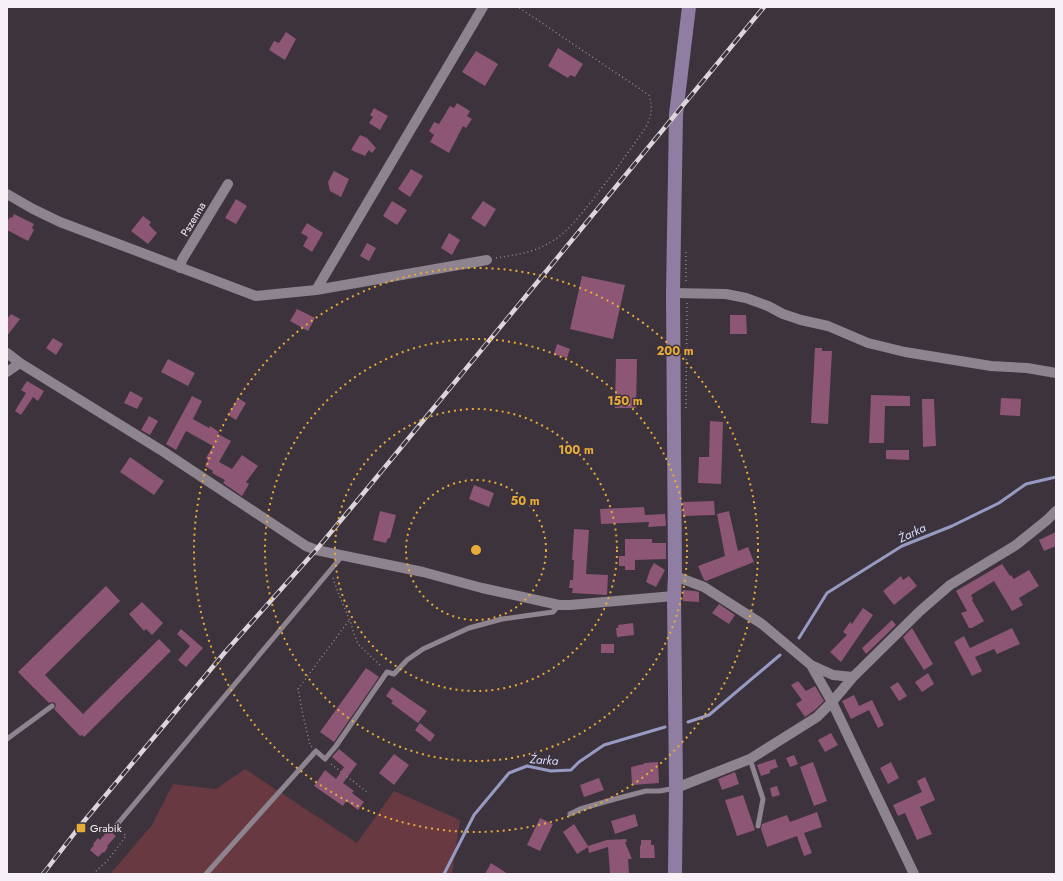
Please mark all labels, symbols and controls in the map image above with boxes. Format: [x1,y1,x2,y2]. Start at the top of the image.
street label: Pszenna [176,199,210,239]
text: 200 m [656,342,694,360]
text: 150 m [607,392,643,410]
text: 100 m [558,441,594,459]
text: 50 m [510,492,540,510]
water label: Żarka [894,519,929,548]
centre of rings [469,543,483,557]
water label: Żarka [528,750,559,770]
place label: Grabik [90,820,122,836]
marker: Grabik [75,822,87,834]

